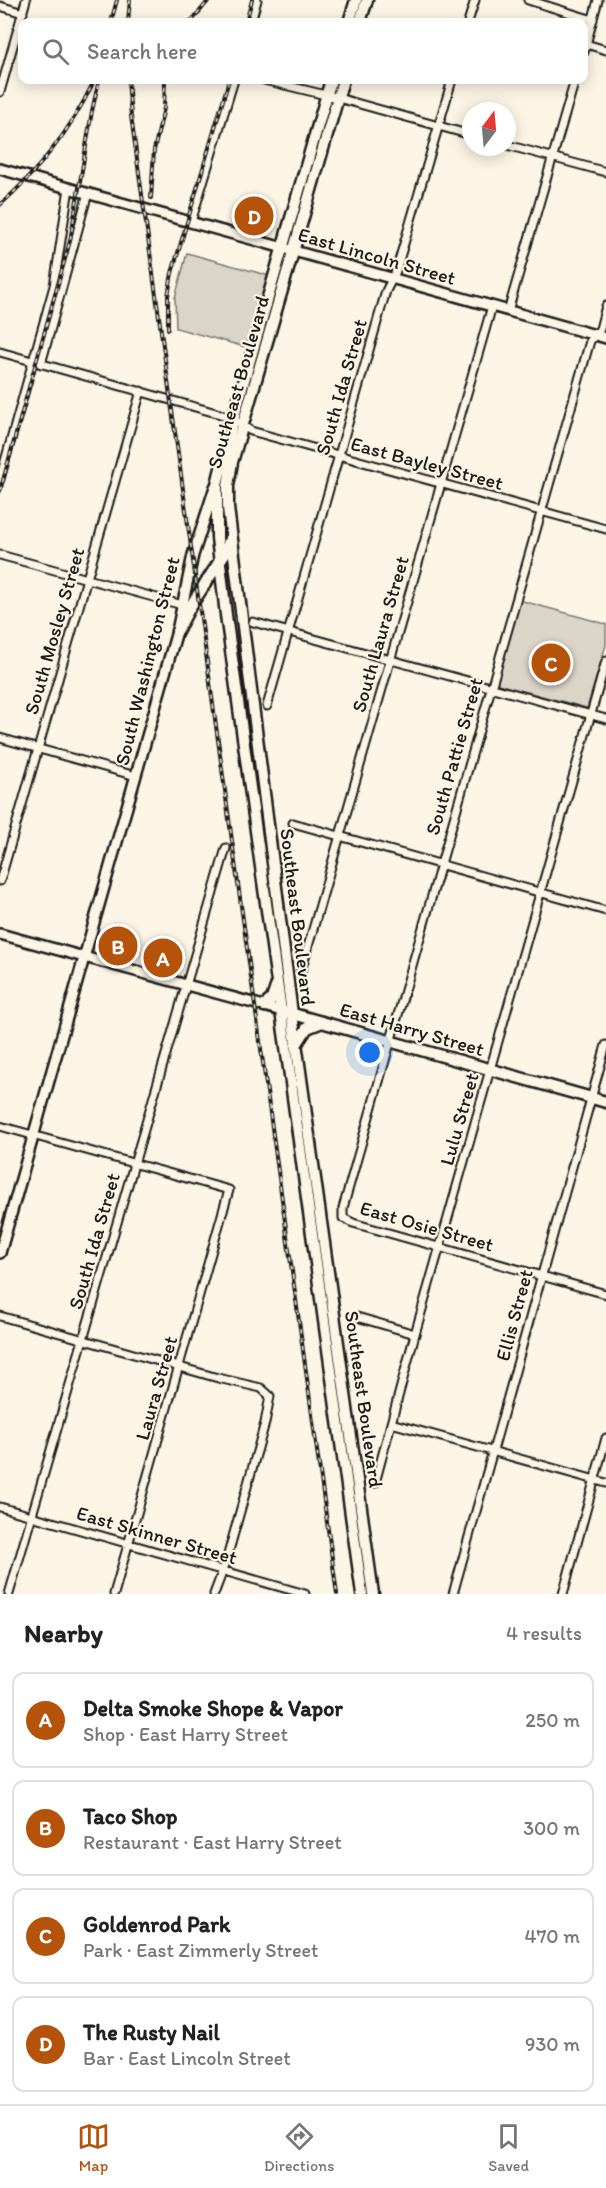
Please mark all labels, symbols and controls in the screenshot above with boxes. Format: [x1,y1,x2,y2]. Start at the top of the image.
search box [18,18,588,84]
icon: search [39,35,72,68]
text: Search here [87,38,197,65]
north arrow [462,102,516,156]
pin: D [234,194,274,238]
street label: East Lincoln Street [295,222,459,290]
street label: Southeast Boulevard [202,293,274,471]
street label: South Ida Street [310,316,372,458]
street label: East Bayley Street [348,431,506,495]
street label: South Mosley Street [19,544,89,717]
street label: South Laura Street [346,553,414,715]
street label: South Washington Street [109,554,185,768]
pin: C [532,640,570,686]
street label: South Pattie Street [420,674,488,838]
street label: Southeast Boulevard [275,827,321,1007]
pin: B [98,924,138,968]
pin: A [144,936,182,980]
street label: East Harry Street [337,997,487,1061]
your location [355,1038,384,1067]
street label: Lulu Street [434,1070,484,1168]
street label: South Ida Street [63,1170,125,1312]
street label: East Osie Street [357,1195,497,1257]
street label: Ellis Street [490,1267,538,1363]
street label: Southeast Boulevard [340,1309,388,1489]
street label: Laura Street [130,1333,182,1443]
street label: East Skinner Street [74,1501,240,1569]
text: Nearby [24,1617,103,1649]
text: 4 results [506,1621,582,1645]
text: Delta Smoke Shope & Vapor [83,1695,343,1722]
text: A [39,1708,52,1732]
text: 250 m [525,1708,580,1732]
text: Shop · East Harry Street [83,1722,288,1746]
text: Taco Shop [83,1803,178,1830]
text: B [39,1816,52,1840]
text: 300 m [523,1816,580,1840]
text: Restaurant · East Harry Street [83,1830,342,1854]
text: Goldenrod Park [83,1911,230,1938]
text: C [39,1924,52,1948]
text: 470 m [524,1924,580,1948]
text: Park · East Zimmerly Street [83,1938,319,1962]
text: The Rusty Nail [83,2019,220,2046]
text: D [39,2032,52,2056]
text: 930 m [525,2032,580,2056]
text: Bar · East Lincoln Street [83,2046,291,2070]
tab: Map [77,2120,110,2175]
tab: Directions [264,2120,334,2175]
tab: Saved [488,2120,529,2175]

